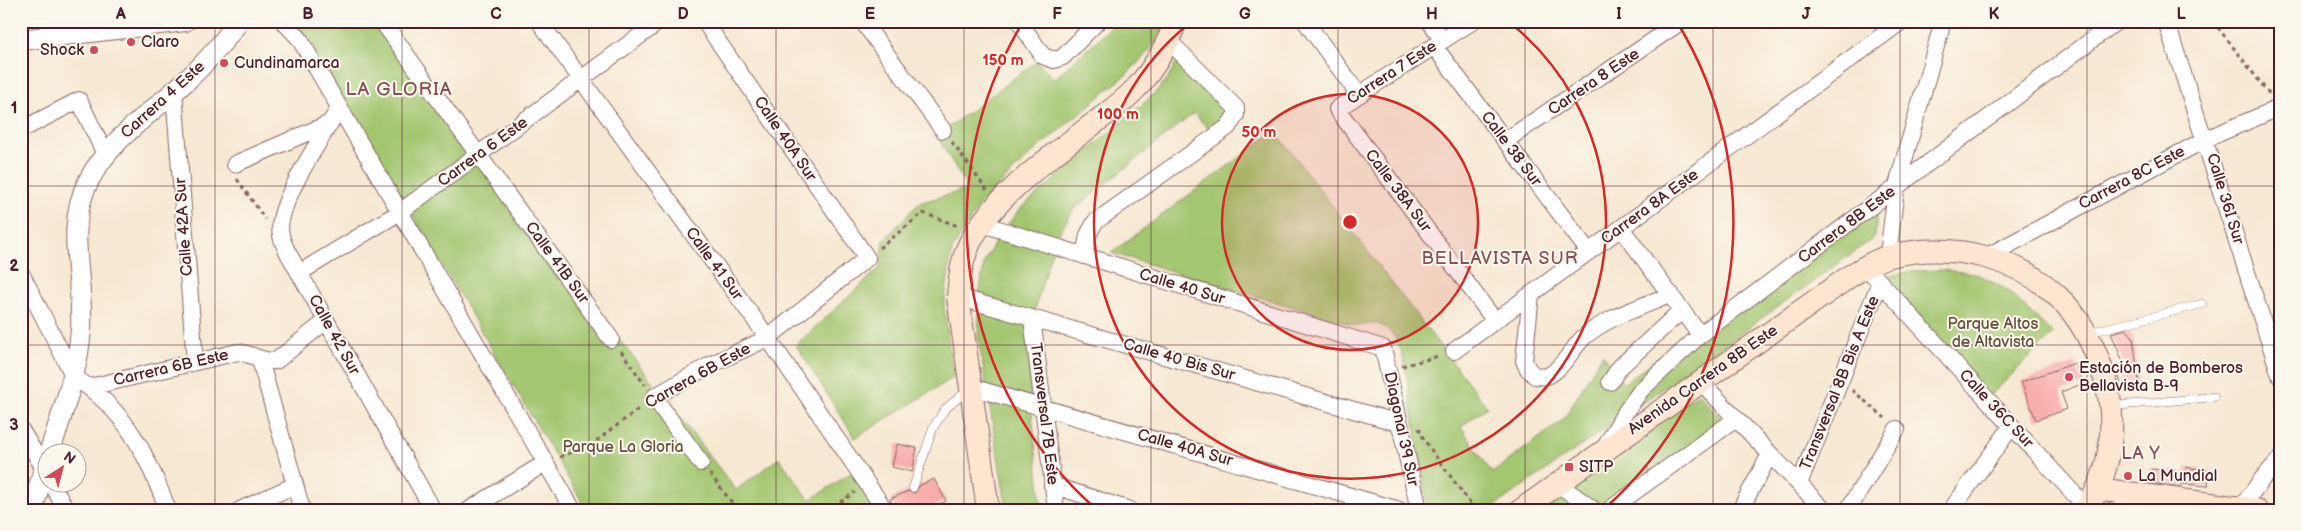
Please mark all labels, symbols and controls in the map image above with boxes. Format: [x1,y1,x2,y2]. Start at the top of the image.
text: A [115,5,126,24]
text: B [302,5,314,24]
text: C [490,5,502,24]
text: D [677,5,689,24]
text: E [865,5,875,24]
text: F [1052,5,1062,24]
text: G [1239,5,1251,24]
text: H [1426,5,1438,24]
text: I [1616,5,1622,24]
text: J [1802,5,1811,24]
text: K [1989,5,2000,24]
text: L [2176,5,2186,24]
place label: Claro [141,33,179,52]
marker: Claro [125,36,137,48]
street label: Carrera 7 Este [1344,37,1441,109]
place label: Shock [40,41,84,60]
marker: Shock [88,44,100,56]
street label: Carrera 8 Este [1545,44,1644,120]
text: 150 m [982,51,1024,70]
place label: Cundinamarca [234,54,340,73]
street label: Carrera 4 Este [117,57,209,143]
marker: Cundinamarca [218,57,230,69]
district label: LA GLORIA [346,78,452,101]
street label: Calle 40A Sur [750,93,821,185]
text: 1 [11,99,17,118]
text: 100 m [1097,105,1139,124]
street label: Calle 38 Sur [1477,108,1545,190]
street label: Carrera 6 Este [434,113,532,191]
text: 50 m [1242,123,1277,142]
street label: Carrera 8C Este [2076,142,2189,214]
street label: Calle 38A Sur [1361,146,1435,236]
street label: Calle 36I Sur [2202,151,2248,247]
street label: Carrera 8A Este [1598,165,1703,249]
street label: Calle 42A Sur [171,177,197,277]
street label: Carrera 8B Este [1795,182,1900,268]
centre of rings [1341,213,1359,231]
street label: Calle 41B Sur [521,218,593,308]
street label: Calle 41 Sur [681,224,747,304]
district label: BELLAVISTA SUR [1422,248,1578,269]
text: 2 [9,257,19,276]
street label: Calle 40 Sur [1137,265,1227,309]
street label: Calle 42 Sur [304,292,364,379]
street label: Transversal 8B Bis A Este [1796,293,1884,473]
park label: Parque Altos de Altavista [1948,315,2038,352]
street label: Avenida Carrera 8B Este [1624,321,1782,439]
street label: Calle 40 Bis Sur [1121,335,1237,385]
street label: Carrera 6B Este [642,339,754,413]
street label: Transversal 7B Este [1026,342,1062,487]
street label: Carrera 6B Este [112,345,231,390]
place label: Estación de Bomberos Bellavista B-9 [2079,359,2243,396]
street label: Calle 36C Sur [1955,366,2037,452]
street label: Diagonal 39 Sur [1380,370,1422,488]
marker: Estación de Bomberos Bellavista B-9 [2063,371,2075,383]
text: 3 [9,416,19,435]
street label: Calle 40A Sur [1135,425,1235,471]
park label: Parque La Gloria [562,438,684,457]
district label: LA Y [2121,443,2161,464]
north arrow [38,444,88,494]
text: N [60,448,79,468]
place label: SITP [1579,458,1613,477]
marker: SITP [1563,461,1575,473]
place label: La Mundial [2138,467,2217,486]
marker: La Mundial [2122,470,2134,482]

